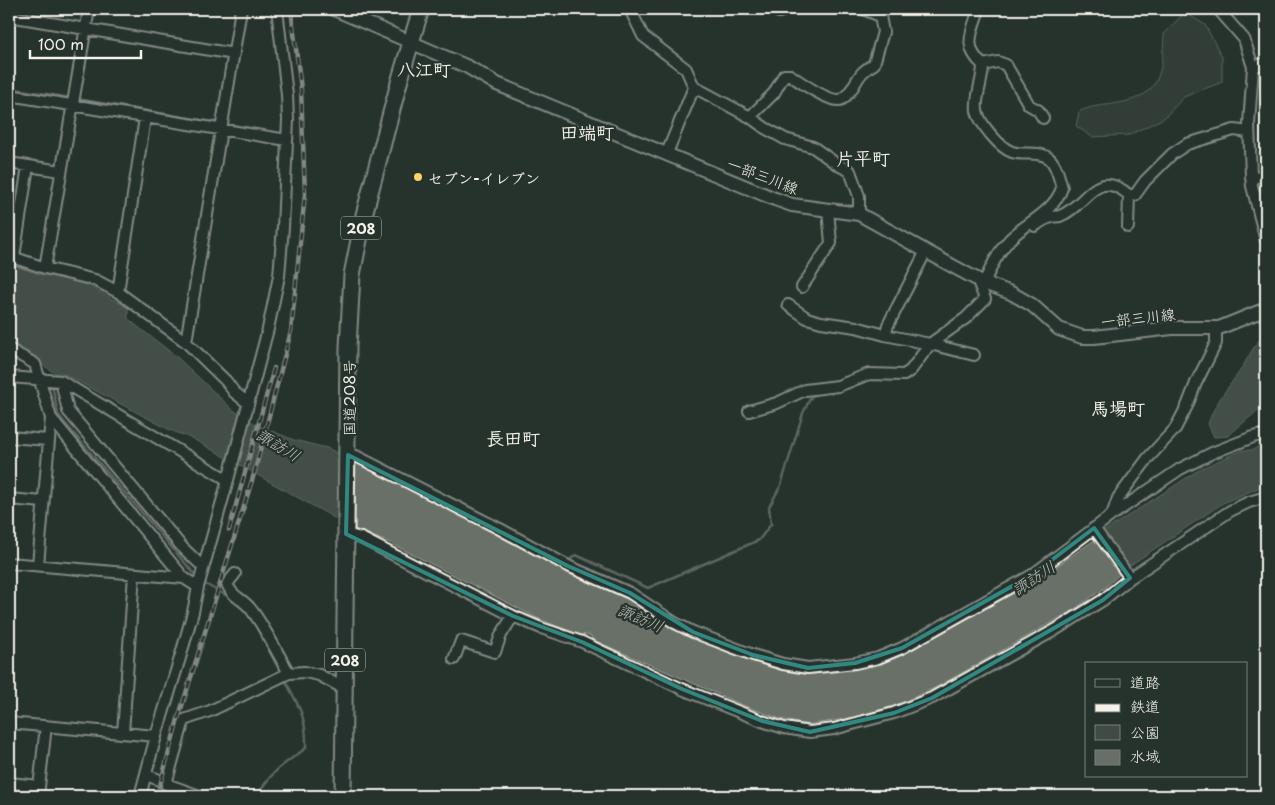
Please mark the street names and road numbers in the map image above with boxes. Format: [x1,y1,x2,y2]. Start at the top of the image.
street label: 一部三川線 [724,151,802,199]
road number: 208 [341,217,381,240]
street label: 一部三川線 [1099,302,1177,332]
street label: 国道208号 [337,360,360,436]
road number: 208 [325,648,365,672]

